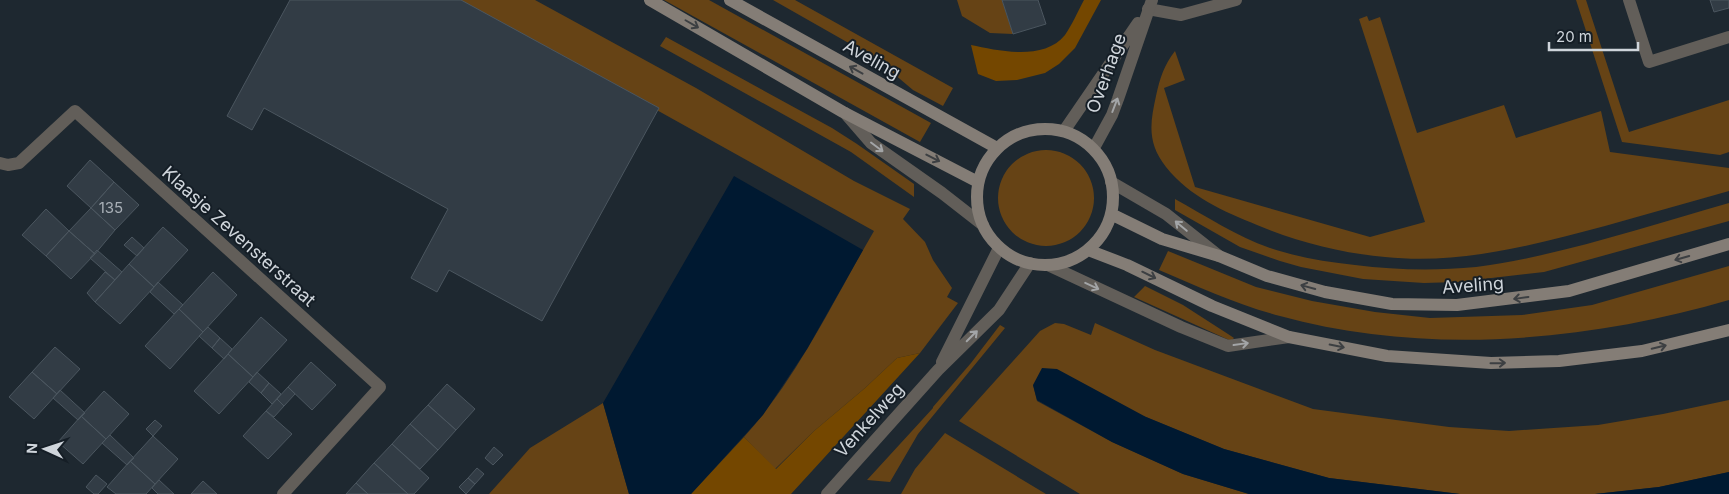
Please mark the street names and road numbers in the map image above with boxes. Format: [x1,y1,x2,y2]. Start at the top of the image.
street label: Overhage [1082,30,1130,116]
street label: Aveling [840,35,904,83]
street label: Klaasje Zevensterstraat [158,162,320,311]
street label: Aveling [1441,272,1505,298]
street label: Venkelweg [830,378,908,462]

